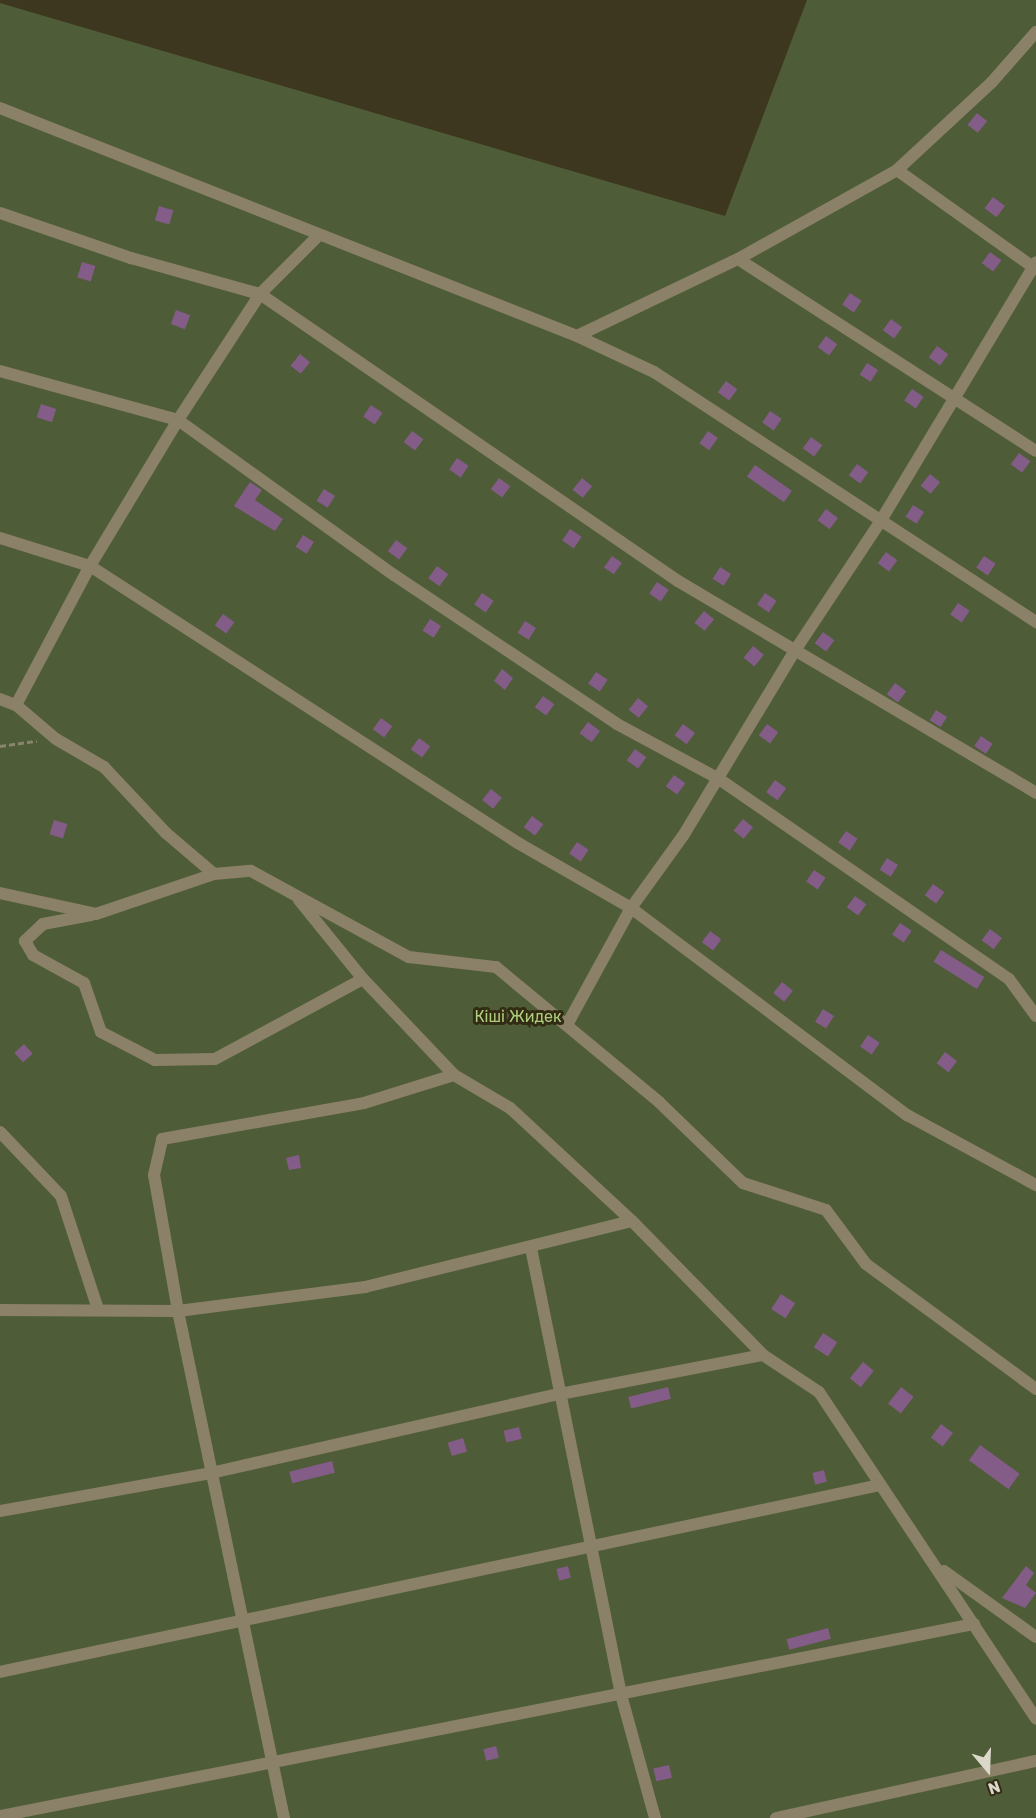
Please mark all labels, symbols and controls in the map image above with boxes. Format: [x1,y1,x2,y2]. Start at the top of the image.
park label: Кіші Жидек [474,1007,562,1027]
north arrow [958,1740,1018,1800]
text: N [985,1777,1003,1798]

